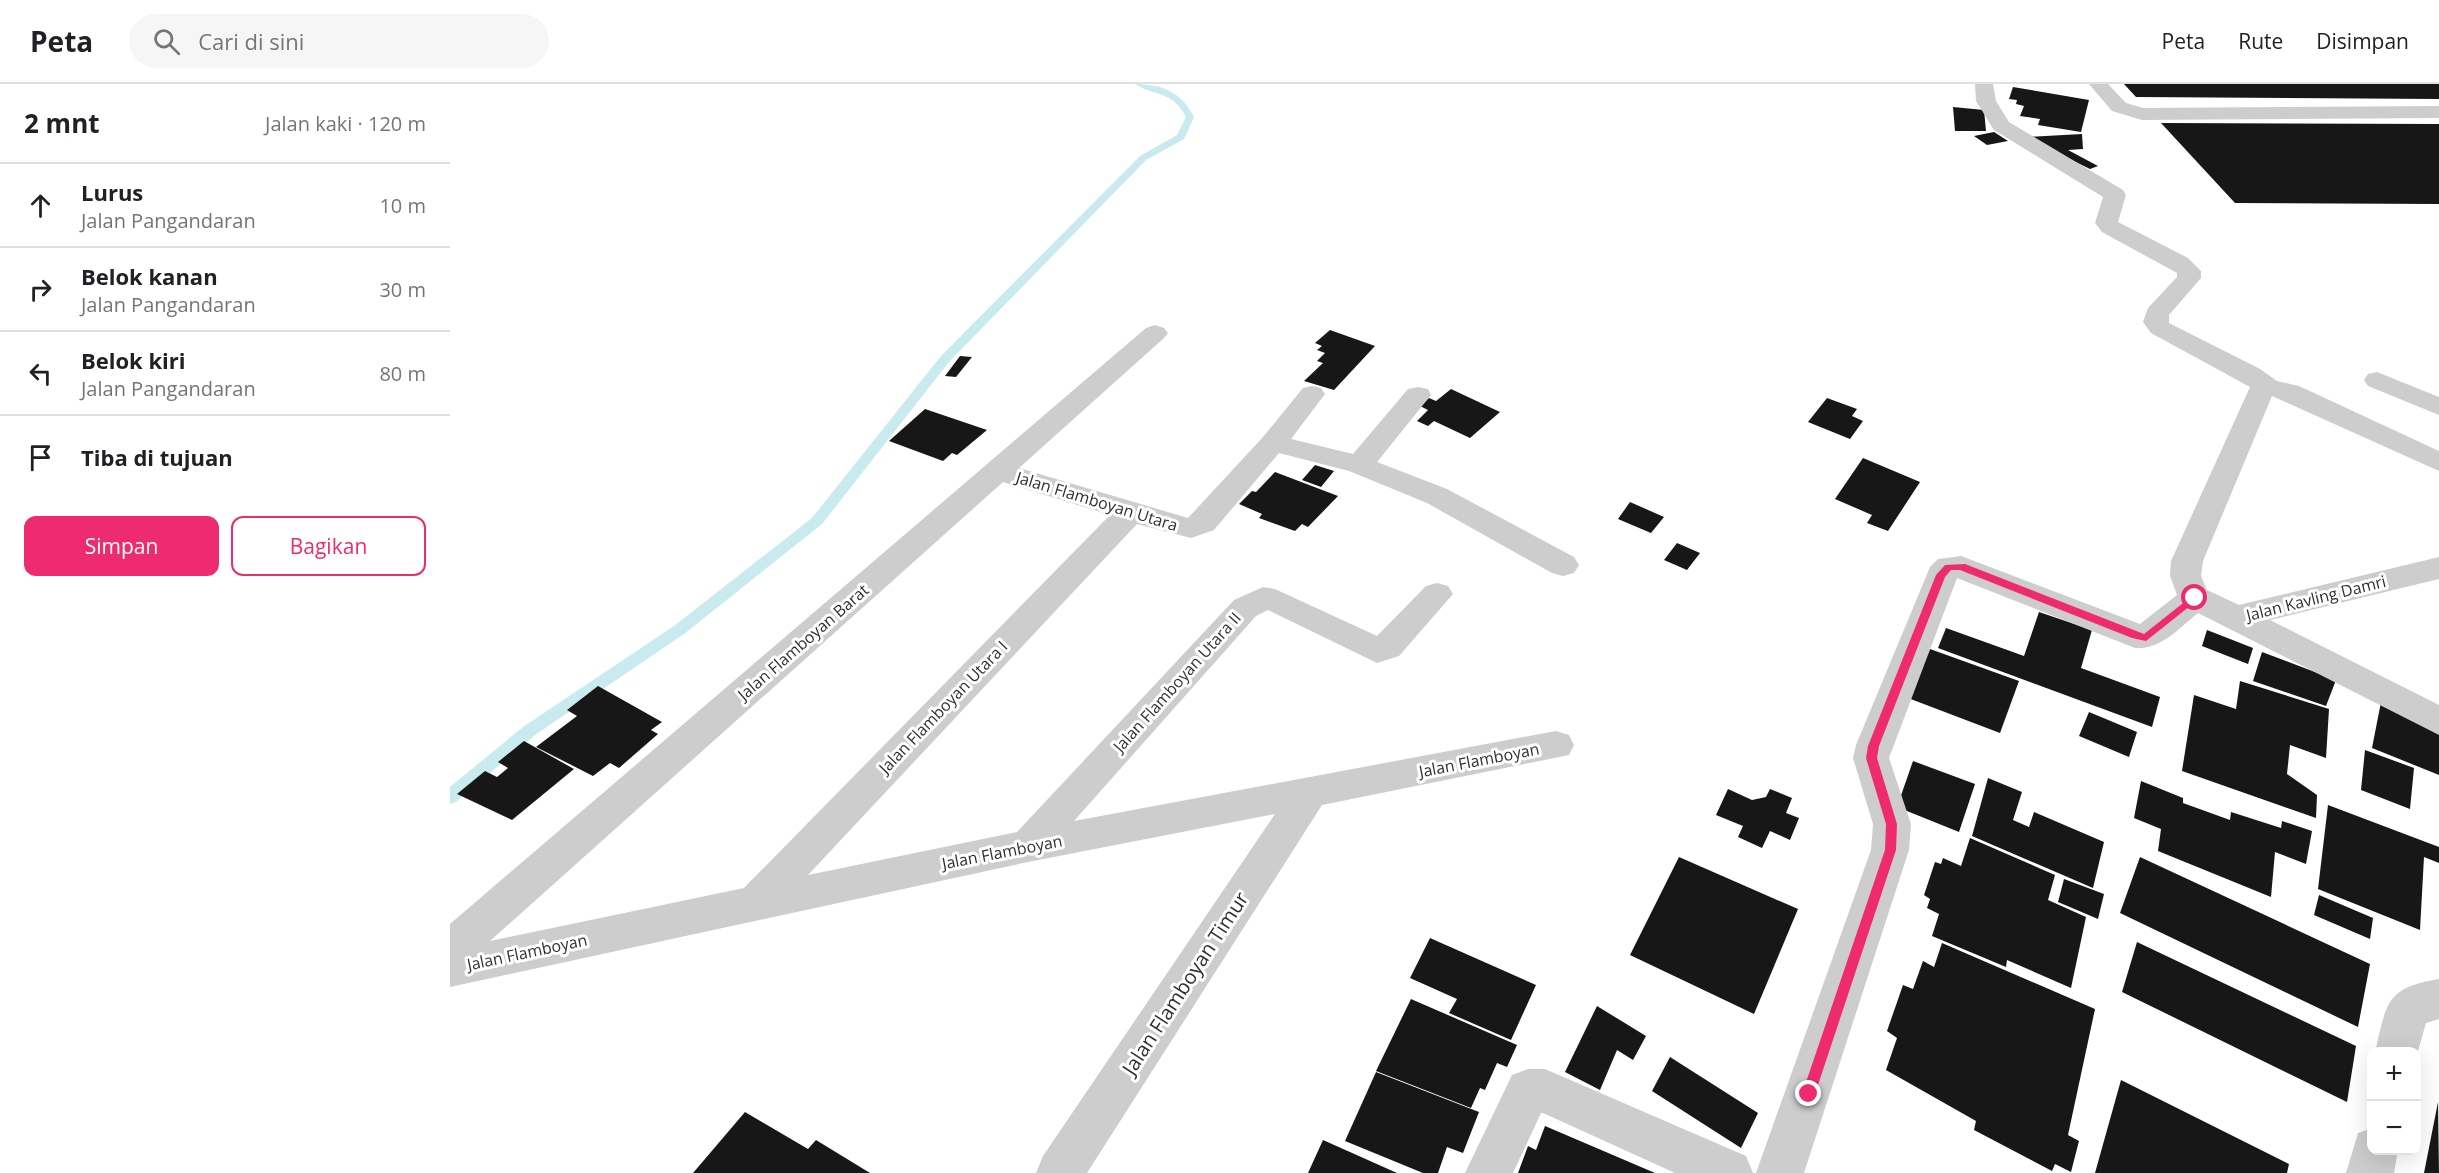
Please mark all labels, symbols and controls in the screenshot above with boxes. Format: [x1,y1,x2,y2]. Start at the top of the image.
search box [129,14,549,68]
text: Peta [30,22,93,60]
icon: search [150,25,183,58]
text: Cari di sini [198,26,304,56]
text: Peta [2162,27,2205,55]
text: Rute [2238,27,2283,55]
text: Disimpan [2316,27,2409,55]
text: 2 mnt [24,105,100,141]
text: Jalan kaki · 120 m [265,110,426,137]
text: Lurus [81,177,143,207]
icon: ahead [24,189,57,222]
text: 10 m [379,192,426,219]
text: Jalan Pangandaran [81,207,256,234]
text: Belok kanan [81,261,218,291]
icon: right [24,273,57,306]
text: 30 m [379,276,426,303]
text: Jalan Pangandaran [81,291,256,318]
text: Belok kiri [81,345,186,375]
icon: left [24,357,57,390]
text: 80 m [379,360,426,387]
text: Jalan Pangandaran [81,375,256,402]
icon: arrive [24,441,57,474]
text: Tiba di tujuan [81,442,233,472]
street label: Jalan Flamboyan Utara [1012,465,1181,536]
button: Simpan [24,516,219,576]
button: Bagikan [231,516,426,576]
street label: Jalan Kavling Damri [2242,570,2388,627]
street label: Jalan Flamboyan Barat [731,579,873,706]
route start [2181,584,2207,610]
street label: Jalan Flamboyan Utara II [1107,607,1246,758]
street label: Jalan Flamboyan Utara I [872,636,1012,780]
street label: Jalan Flamboyan [1415,738,1541,783]
street label: Jalan Flamboyan [938,830,1064,875]
street label: Jalan Flamboyan Timur [1115,886,1254,1081]
street label: Jalan Flamboyan [463,929,589,976]
map controls [2367,1047,2421,1155]
button: + [2367,1047,2421,1101]
route end [1795,1080,1821,1106]
button: − [2367,1101,2421,1155]

